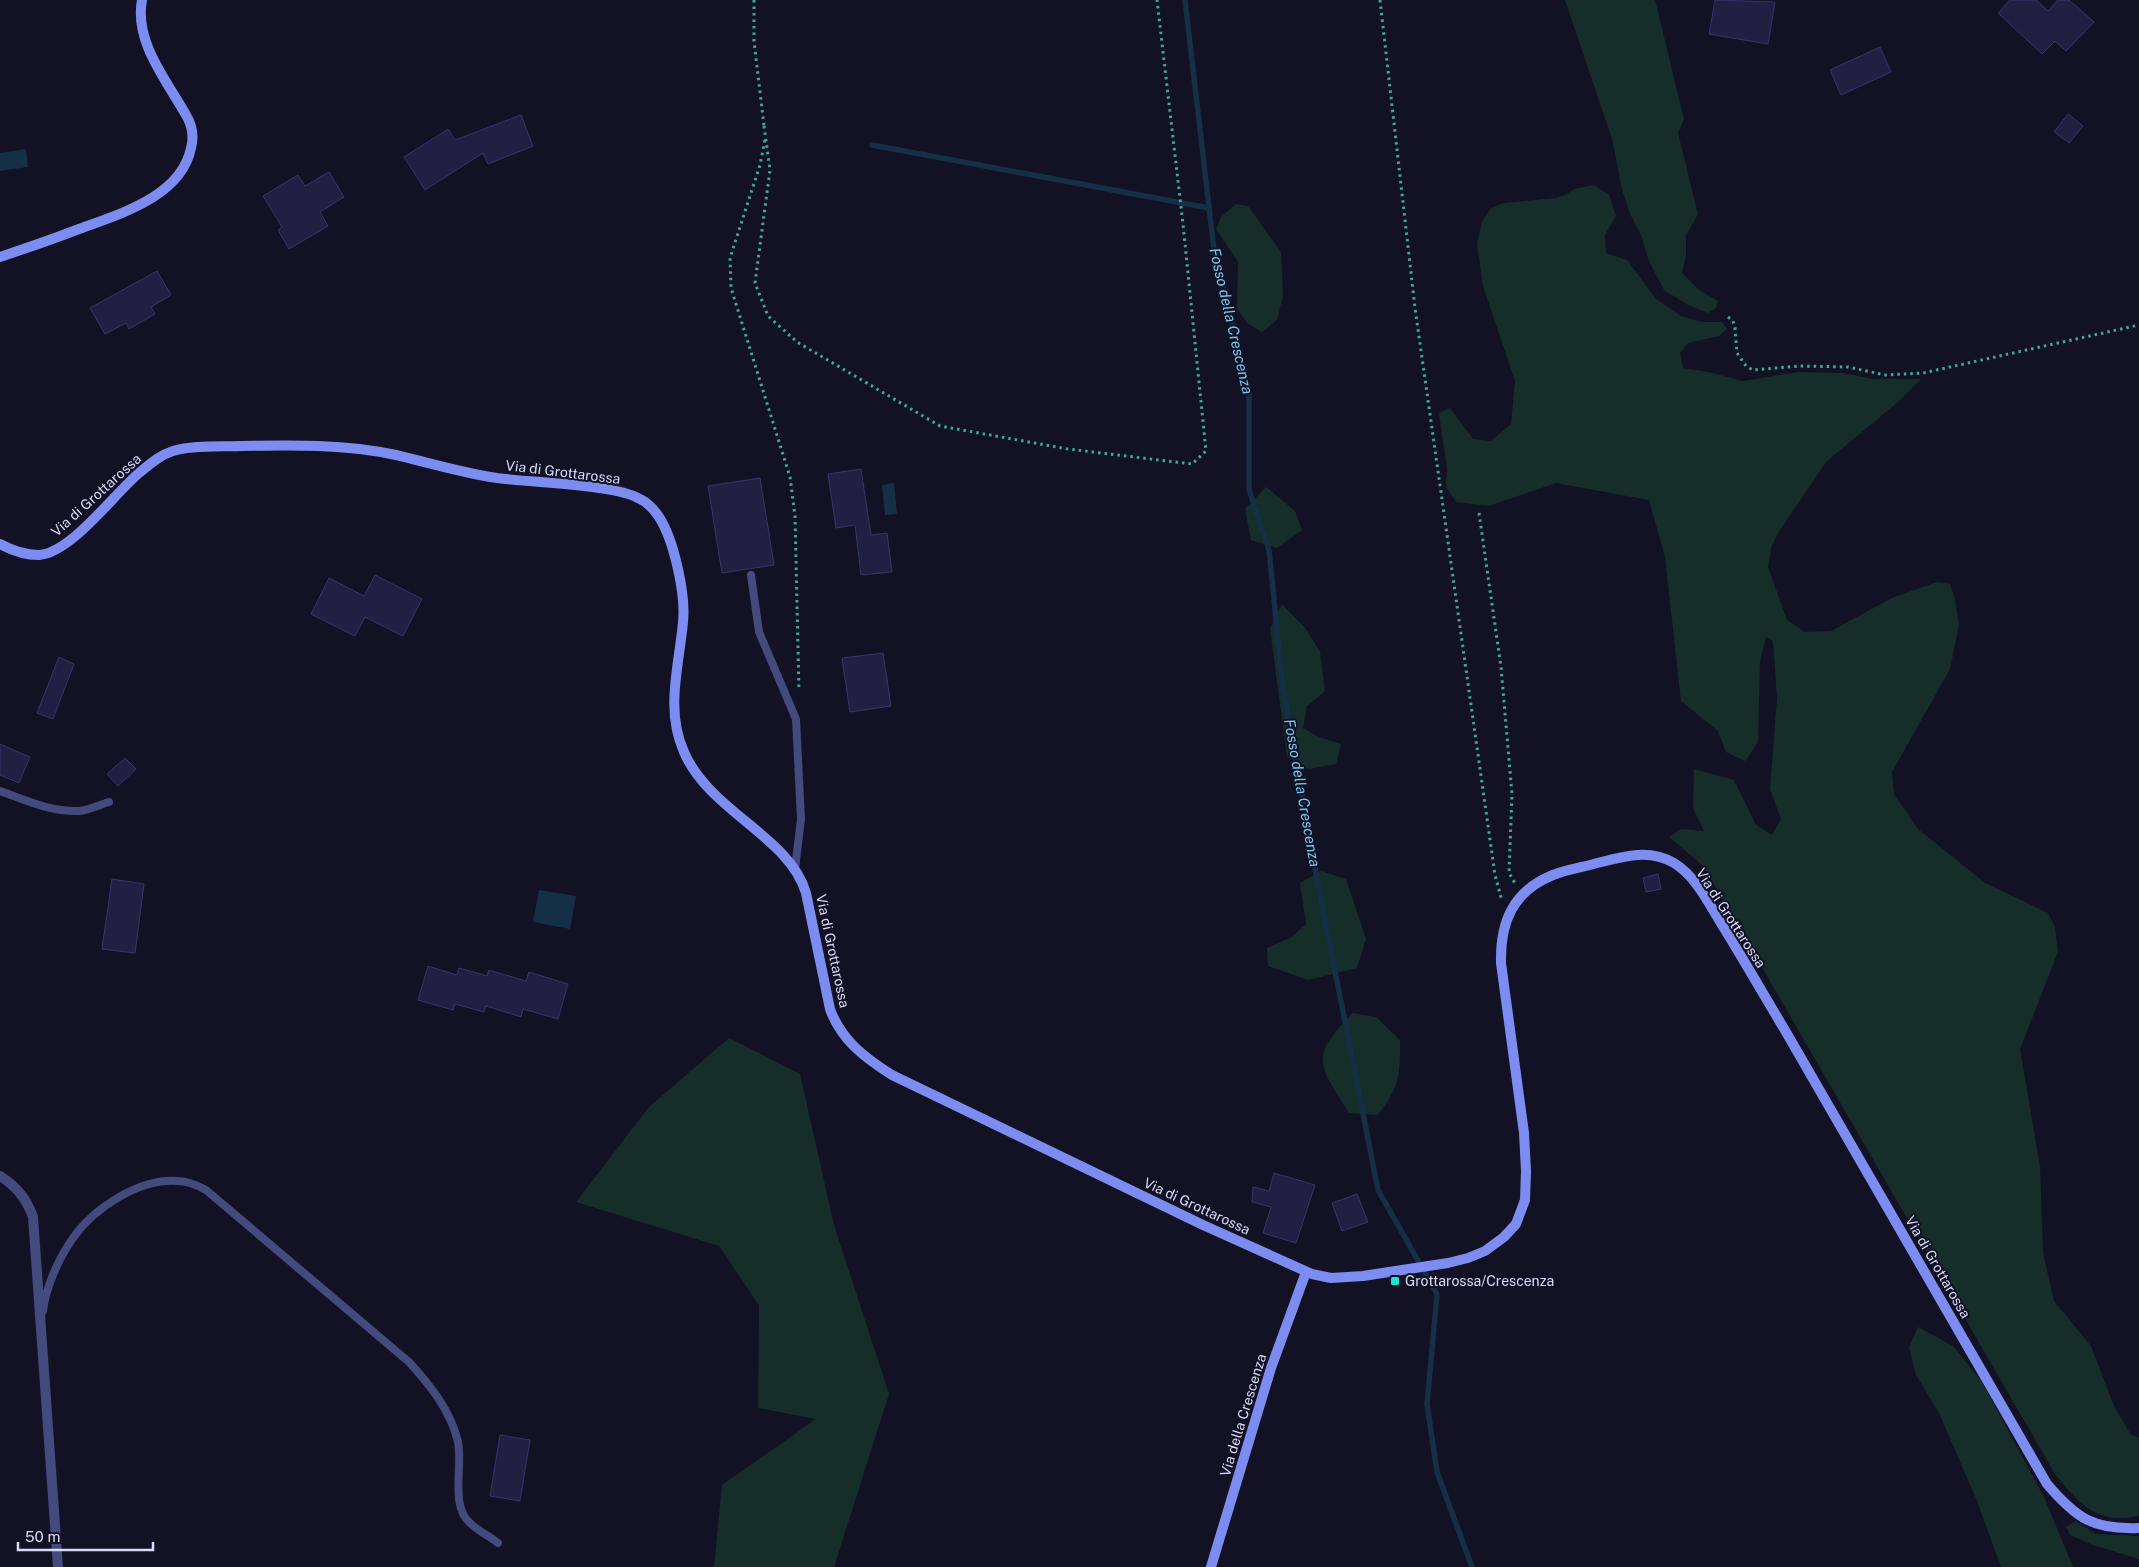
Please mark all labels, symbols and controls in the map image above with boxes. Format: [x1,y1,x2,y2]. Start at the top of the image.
water label: Fosso della Crescenza [1206,246,1257,396]
street label: Via di Grottarossa [48,450,144,540]
street label: Via di Grottarossa [505,457,621,487]
water label: Fosso della Crescenza [1281,718,1324,868]
street label: Via di Grottarossa [1693,865,1769,971]
street label: Via di Grottarossa [813,893,853,1009]
street label: Via di Grottarossa [1141,1174,1253,1238]
street label: Via di Grottarossa [1902,1213,1974,1321]
place label: Grottarossa/Crescenza [1405,1273,1554,1289]
marker: Grottarossa/Crescenza [1389,1275,1401,1287]
street label: Via della Crescenza [1217,1352,1269,1478]
scale bar [18,1520,152,1552]
text: 50 m [25,1528,60,1545]

